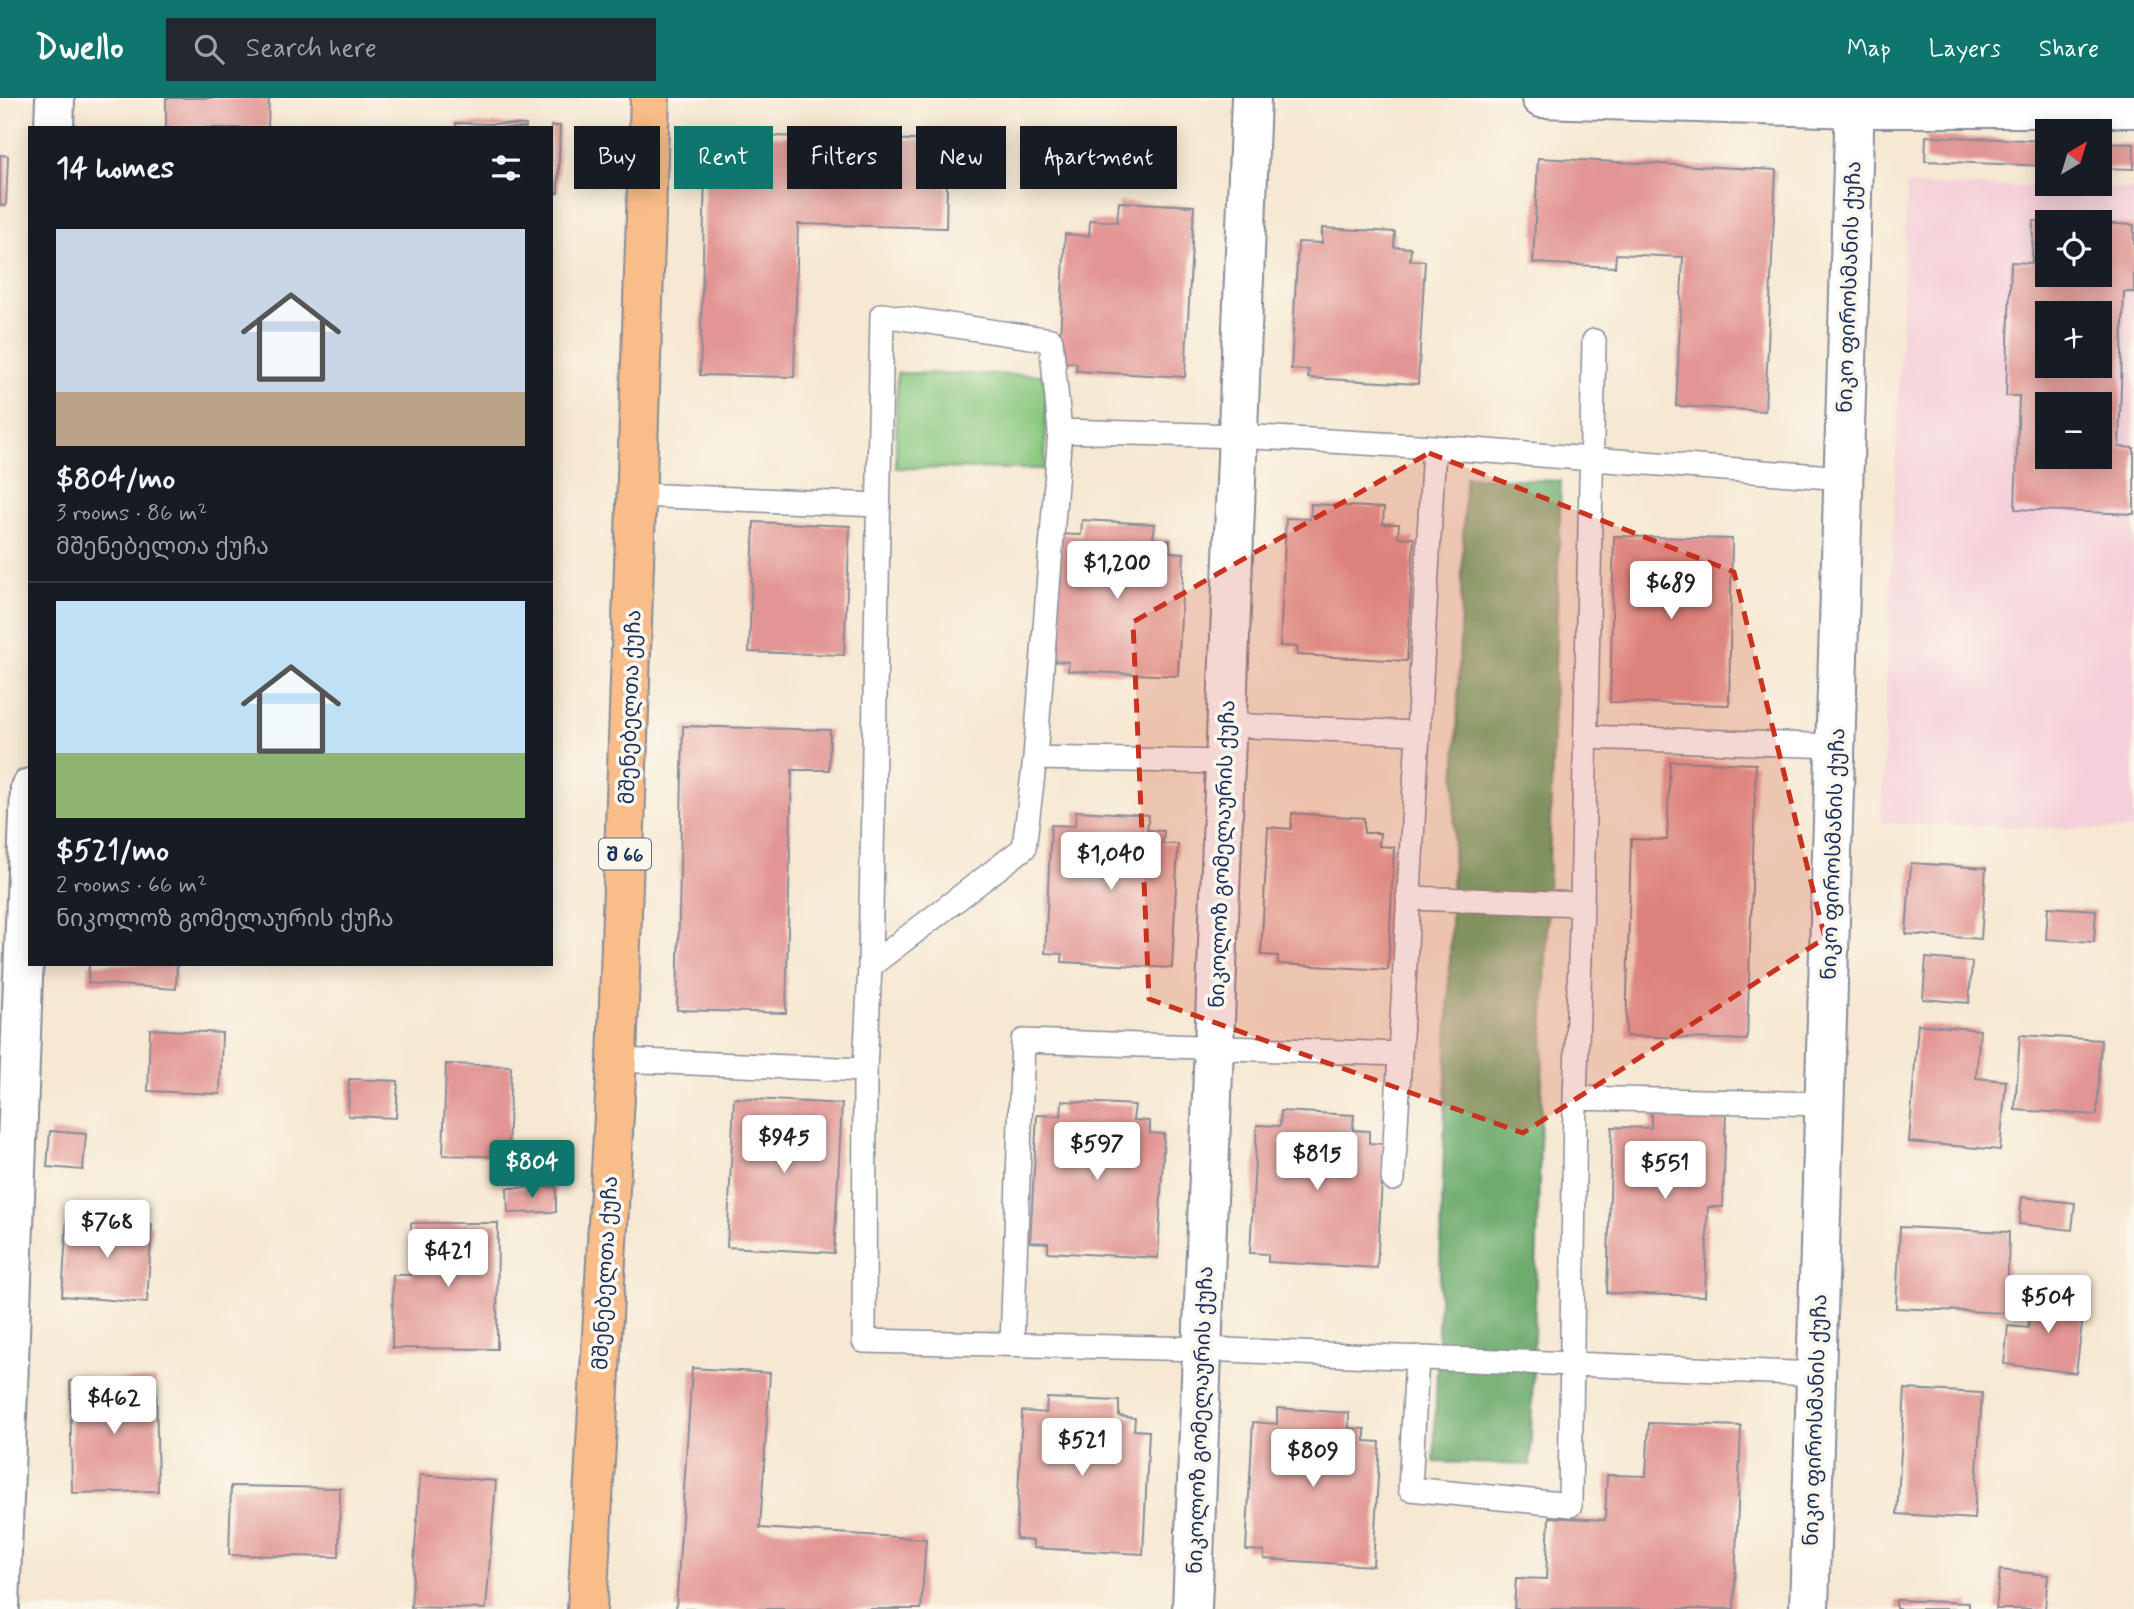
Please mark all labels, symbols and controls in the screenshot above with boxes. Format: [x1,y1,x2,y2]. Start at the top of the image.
search box [166,18,656,81]
text: Dwello [35,27,124,71]
icon: search [190,30,228,68]
text: Search here [246,32,377,66]
text: Map [1847,34,1891,65]
text: Layers [1929,34,2001,65]
text: Share [2039,34,2099,65]
north arrow [2035,119,2112,196]
map controls [2035,119,2112,469]
chip: Buy [574,126,660,189]
chip: Rent [674,126,773,189]
chip: Filters [787,126,902,189]
chip: New [916,126,1006,189]
chip: Apartment [1020,126,1177,189]
text: 14 homes [56,149,174,188]
icon: filters [487,149,525,187]
street label: ნიკო ფიროსმანის ქუჩა [1832,161,1868,414]
button: locate [2035,210,2112,287]
icon: home [228,274,354,400]
button: + [2035,301,2112,378]
button: − [2035,392,2112,469]
text: $804/mo [56,460,175,499]
text: 3 rooms · 86 m² [56,499,207,529]
text: მშენებელთა ქუჩა [56,533,269,563]
pin: $1,200 [1060,542,1174,601]
text: $1,200 [1083,549,1151,579]
pin: $689 [1630,561,1712,621]
text: $689 [1646,569,1696,599]
street label: მშენებელთა ქუჩა [614,609,648,805]
icon: home [228,646,354,772]
street label: ნიკოლოზ გომელაურის ქუჩა [1204,699,1242,1009]
street label: ნიკო ფიროსმანის ქუჩა [1816,728,1852,981]
text: $521/mo [56,832,169,871]
pin: $1,040 [1054,832,1168,892]
road number: შ 66 [599,838,651,870]
text: $1,040 [1077,840,1145,870]
text: 2 rooms · 66 m² [56,871,207,901]
text: ნიკოლოზ გომელაურის ქუჩა [56,905,394,935]
pin: $945 [743,1116,825,1175]
pin: $597 [1056,1122,1138,1182]
text: $945 [758,1123,810,1153]
text: $597 [1070,1130,1124,1160]
pin: $815 [1276,1132,1358,1192]
pin: $804 [491,1140,573,1200]
text: $815 [1292,1140,1342,1170]
pin: $551 [1624,1142,1706,1201]
text: $804 [505,1148,559,1178]
text: $551 [1641,1149,1689,1179]
street label: მშენებელთა ქუჩა [587,1175,625,1371]
pin: $768 [66,1200,148,1260]
text: $768 [81,1208,133,1238]
pin: $421 [407,1230,489,1289]
text: $421 [424,1237,472,1267]
street label: ნიკოლოზ გომელაურის ქუჩა [1182,1265,1220,1575]
pin: $504 [2007,1276,2089,1335]
text: $504 [2021,1283,2075,1313]
street label: ნიკო ფიროსმანის ქუჩა [1798,1294,1834,1547]
pin: $462 [73,1376,155,1436]
text: $462 [87,1384,141,1414]
pin: $521 [1041,1418,1123,1478]
text: $521 [1058,1426,1106,1456]
pin: $809 [1272,1430,1354,1489]
text: $809 [1287,1437,1339,1467]

